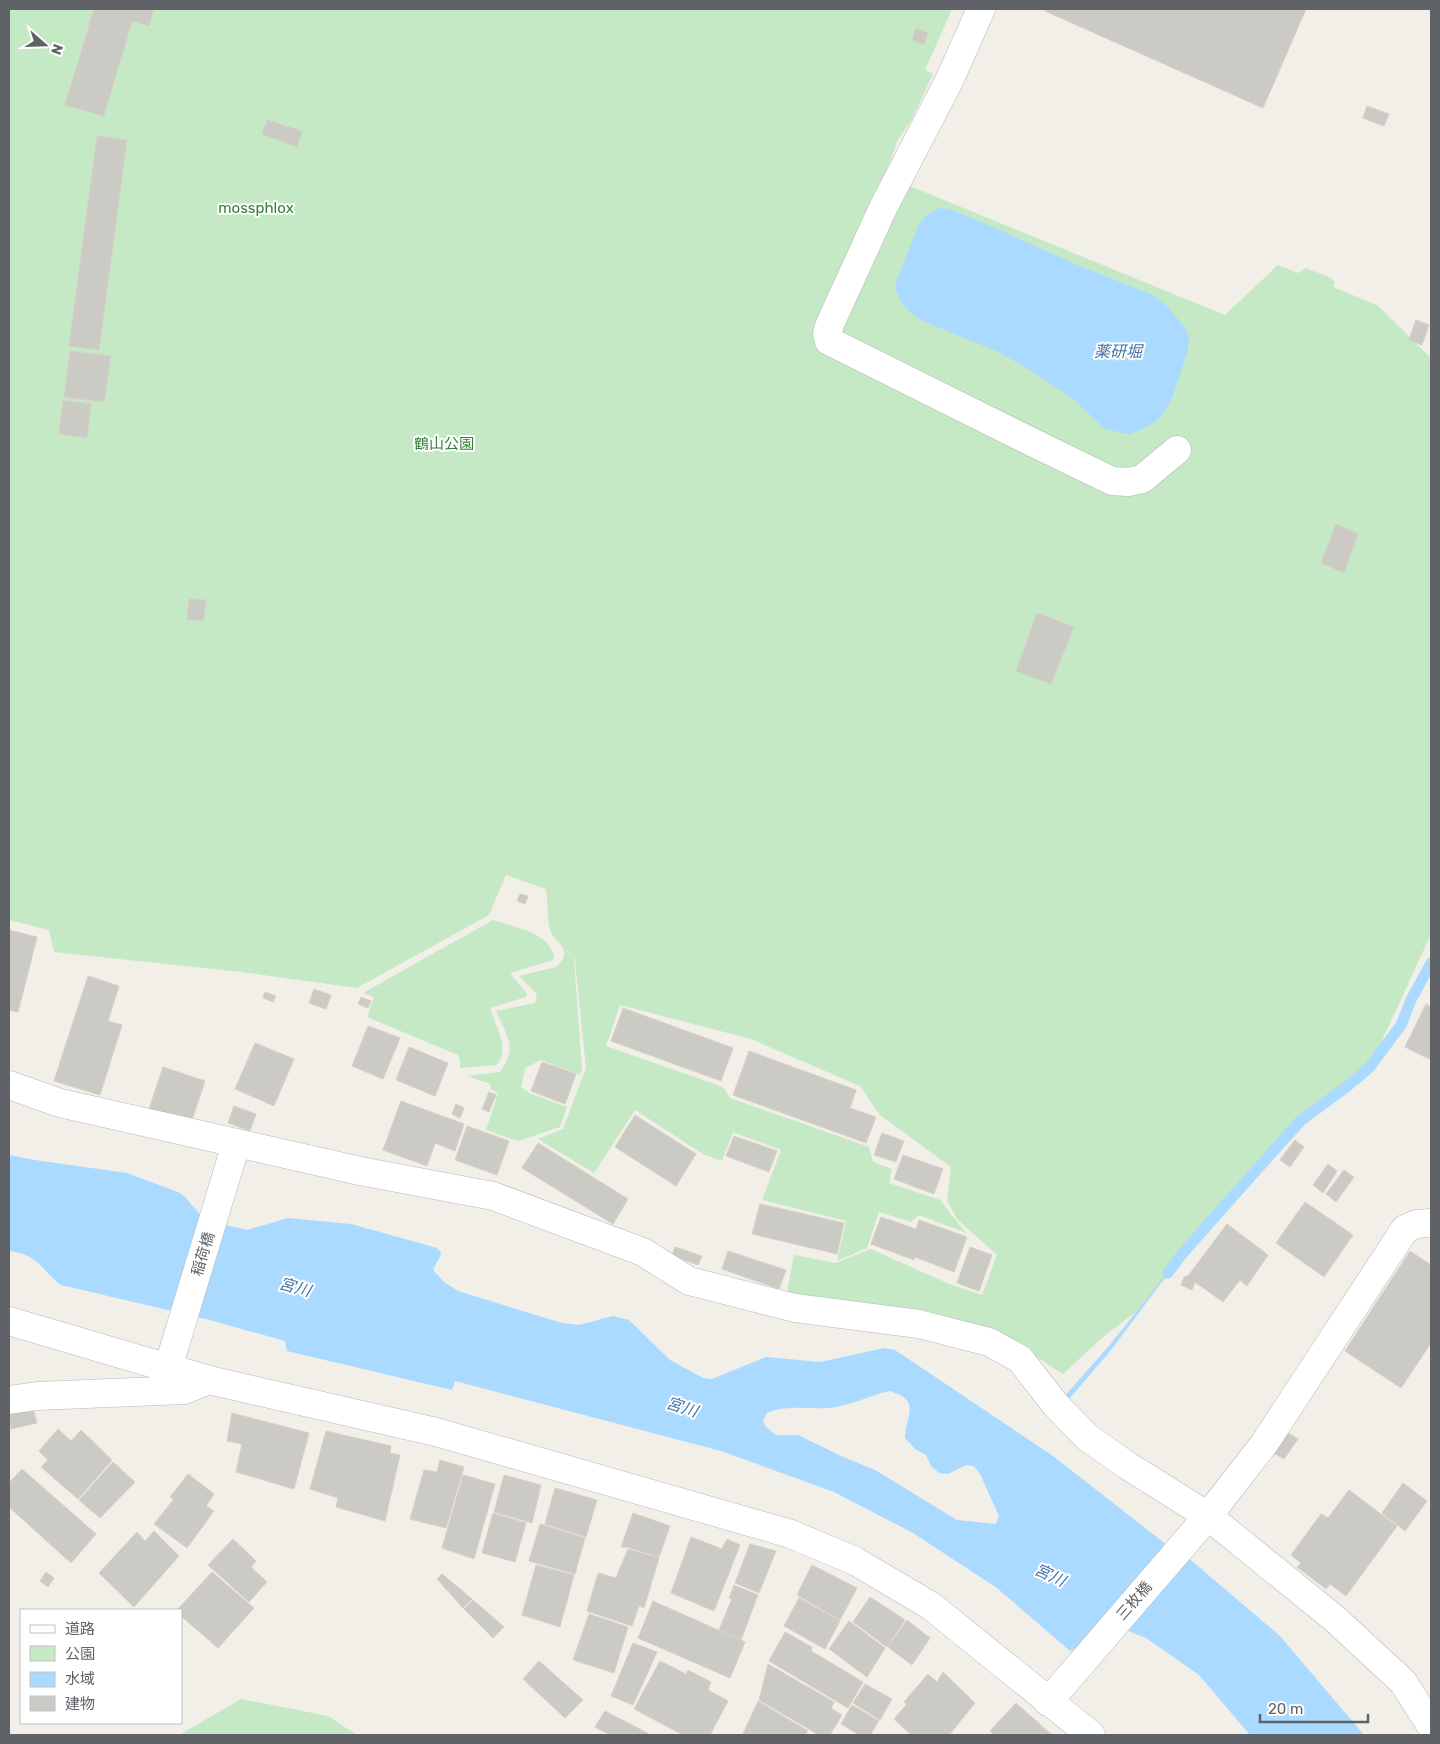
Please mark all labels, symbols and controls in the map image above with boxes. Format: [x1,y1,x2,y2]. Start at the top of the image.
north arrow [20,20,70,70]
text: N [47,42,66,57]
park label: mossphlox [218,199,294,217]
water label: 薬研堀 [1094,342,1145,361]
park label: 鶴山公園 [414,435,474,453]
street label: 稲荷橋 [188,1230,218,1278]
water label: 宮川 [277,1273,315,1301]
water label: 宮川 [664,1393,702,1422]
water label: 宮川 [1031,1560,1070,1591]
street label: 三枚橋 [1112,1578,1156,1624]
legend [20,1609,182,1724]
text: 道路 [65,1620,95,1638]
text: 公園 [65,1645,95,1663]
text: 水域 [65,1670,95,1688]
scale bar [1260,1692,1368,1724]
text: 建物 [65,1695,95,1713]
text: 20 m [1268,1700,1303,1718]

